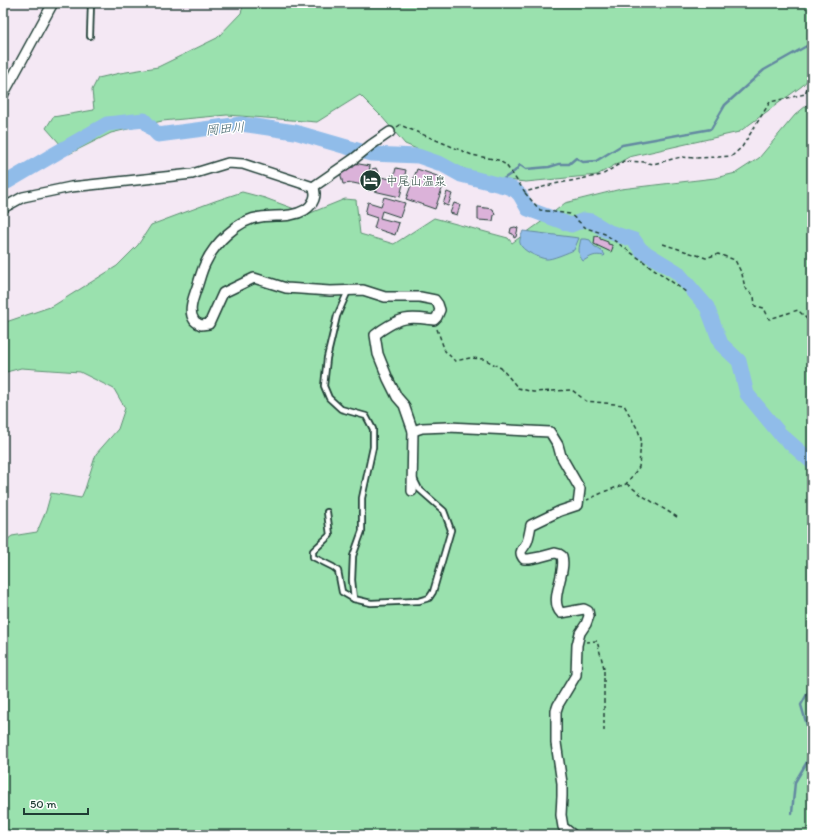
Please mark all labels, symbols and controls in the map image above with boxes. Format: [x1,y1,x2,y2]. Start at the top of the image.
water label: 岡田川 [205,119,245,138]
hotel icon: 中尾山温泉 [358,168,384,194]
place label: 中尾山温泉 [386,174,446,188]
scale bar [24,790,88,816]
text: 50 m [30,797,56,811]

